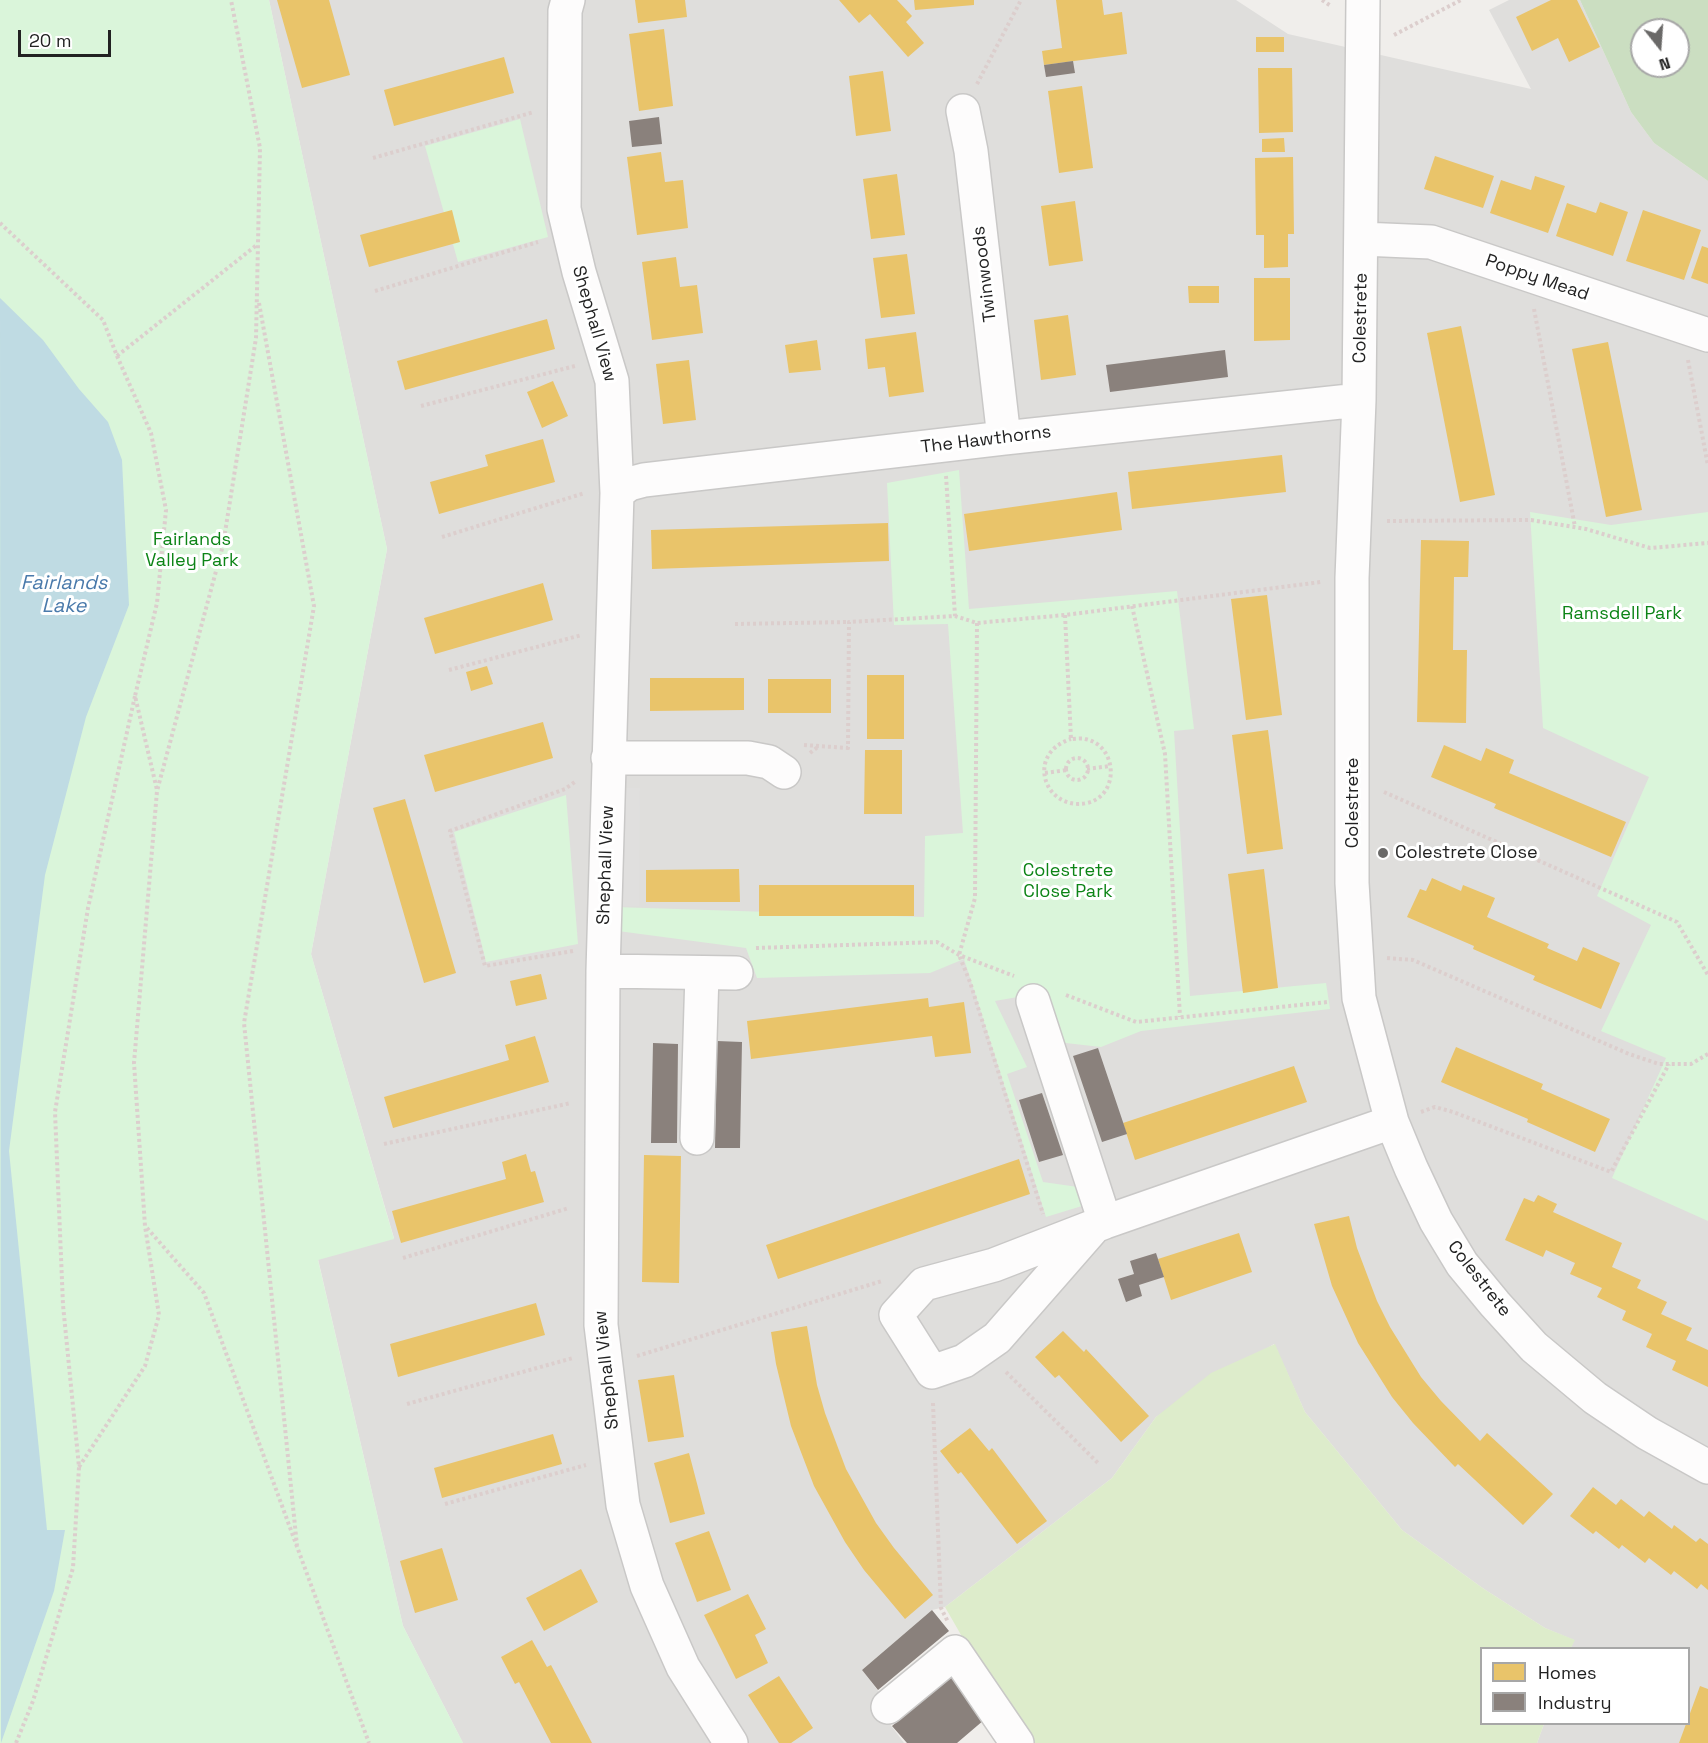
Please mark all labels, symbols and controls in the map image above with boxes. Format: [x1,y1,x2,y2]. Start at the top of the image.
scale bar [21,18,114,56]
north arrow [1630,18,1690,78]
text: 20 m [29,29,72,52]
text: N [1657,52,1673,75]
street label: Twinwoods [968,225,1002,323]
street label: Poppy Mead [1482,250,1592,306]
street label: Shephall View [567,264,621,384]
street label: Colestrete [1349,272,1373,364]
street label: The Hawthorns [920,421,1052,459]
park label: Fairlands Valley Park [145,529,239,572]
water label: Fairlands Lake [21,572,107,619]
park label: Ramsdell Park [1562,603,1682,625]
street label: Colestrete [1342,758,1364,848]
street label: Shephall View [593,805,619,925]
place label: Colestrete Close [1395,842,1538,864]
marker: Colestrete Close [1376,846,1390,860]
park label: Colestrete Close Park [1023,860,1113,902]
street label: Colestrete [1443,1237,1515,1321]
street label: Shephall View [590,1309,624,1431]
legend [1480,1647,1690,1725]
text: Homes [1538,1661,1597,1684]
text: Industry [1538,1691,1611,1714]

